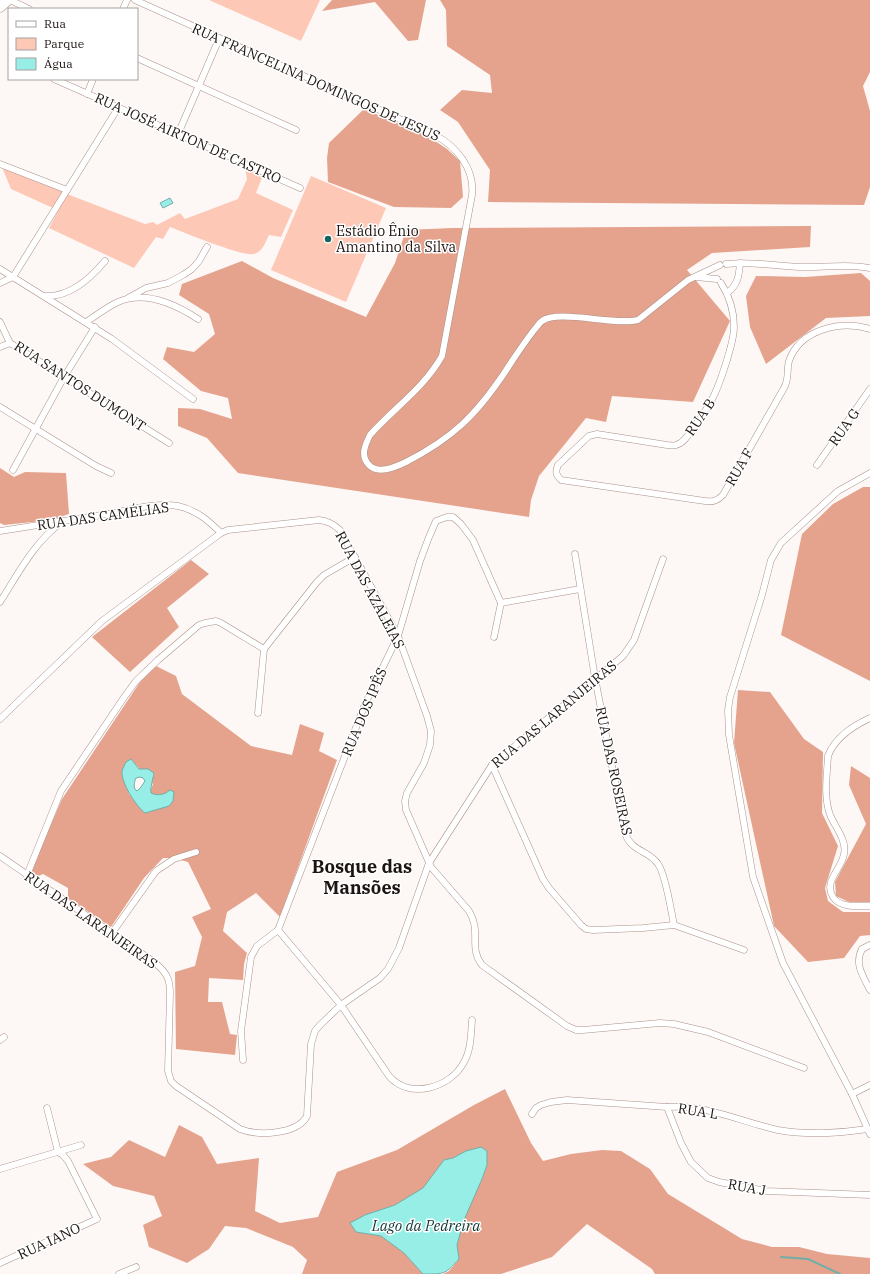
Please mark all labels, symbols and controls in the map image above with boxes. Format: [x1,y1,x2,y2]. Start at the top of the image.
legend [8,8,138,80]
text: Rua [44,16,66,31]
street label: RUA FRANCELINA DOMINGOS DE JESUS [189,19,443,145]
text: Parque [44,36,84,51]
text: Água [44,56,73,71]
street label: RUA JOSÉ AIRTON DE CASTRO [92,88,285,187]
place label: Estádio Ênio Amantino da Silva [336,222,457,256]
marker: Estádio Ênio Amantino da Silva [323,234,333,244]
street label: RUA SANTOS DUMONT [11,337,149,435]
street label: RUA B [681,395,719,439]
street label: RUA G [825,405,863,449]
street label: RUA F [721,445,757,489]
street label: RUA DAS CAMÉLIAS [36,497,170,534]
street label: RUA DAS AZALEIAS [331,528,409,652]
street label: RUA DAS LARANJEIRAS [488,656,620,772]
street label: RUA DOS IPÊS [337,665,391,759]
street label: RUA DAS ROSEIRAS [592,705,636,837]
district label: Bosque das Mansões [312,855,412,899]
street label: RUA DAS LARANJEIRAS [21,867,161,973]
street label: RUA L [677,1099,719,1123]
street label: RUA J [727,1175,767,1199]
water label: Lago da Pedreira [371,1216,481,1235]
street label: RUA IANO [15,1219,83,1263]

